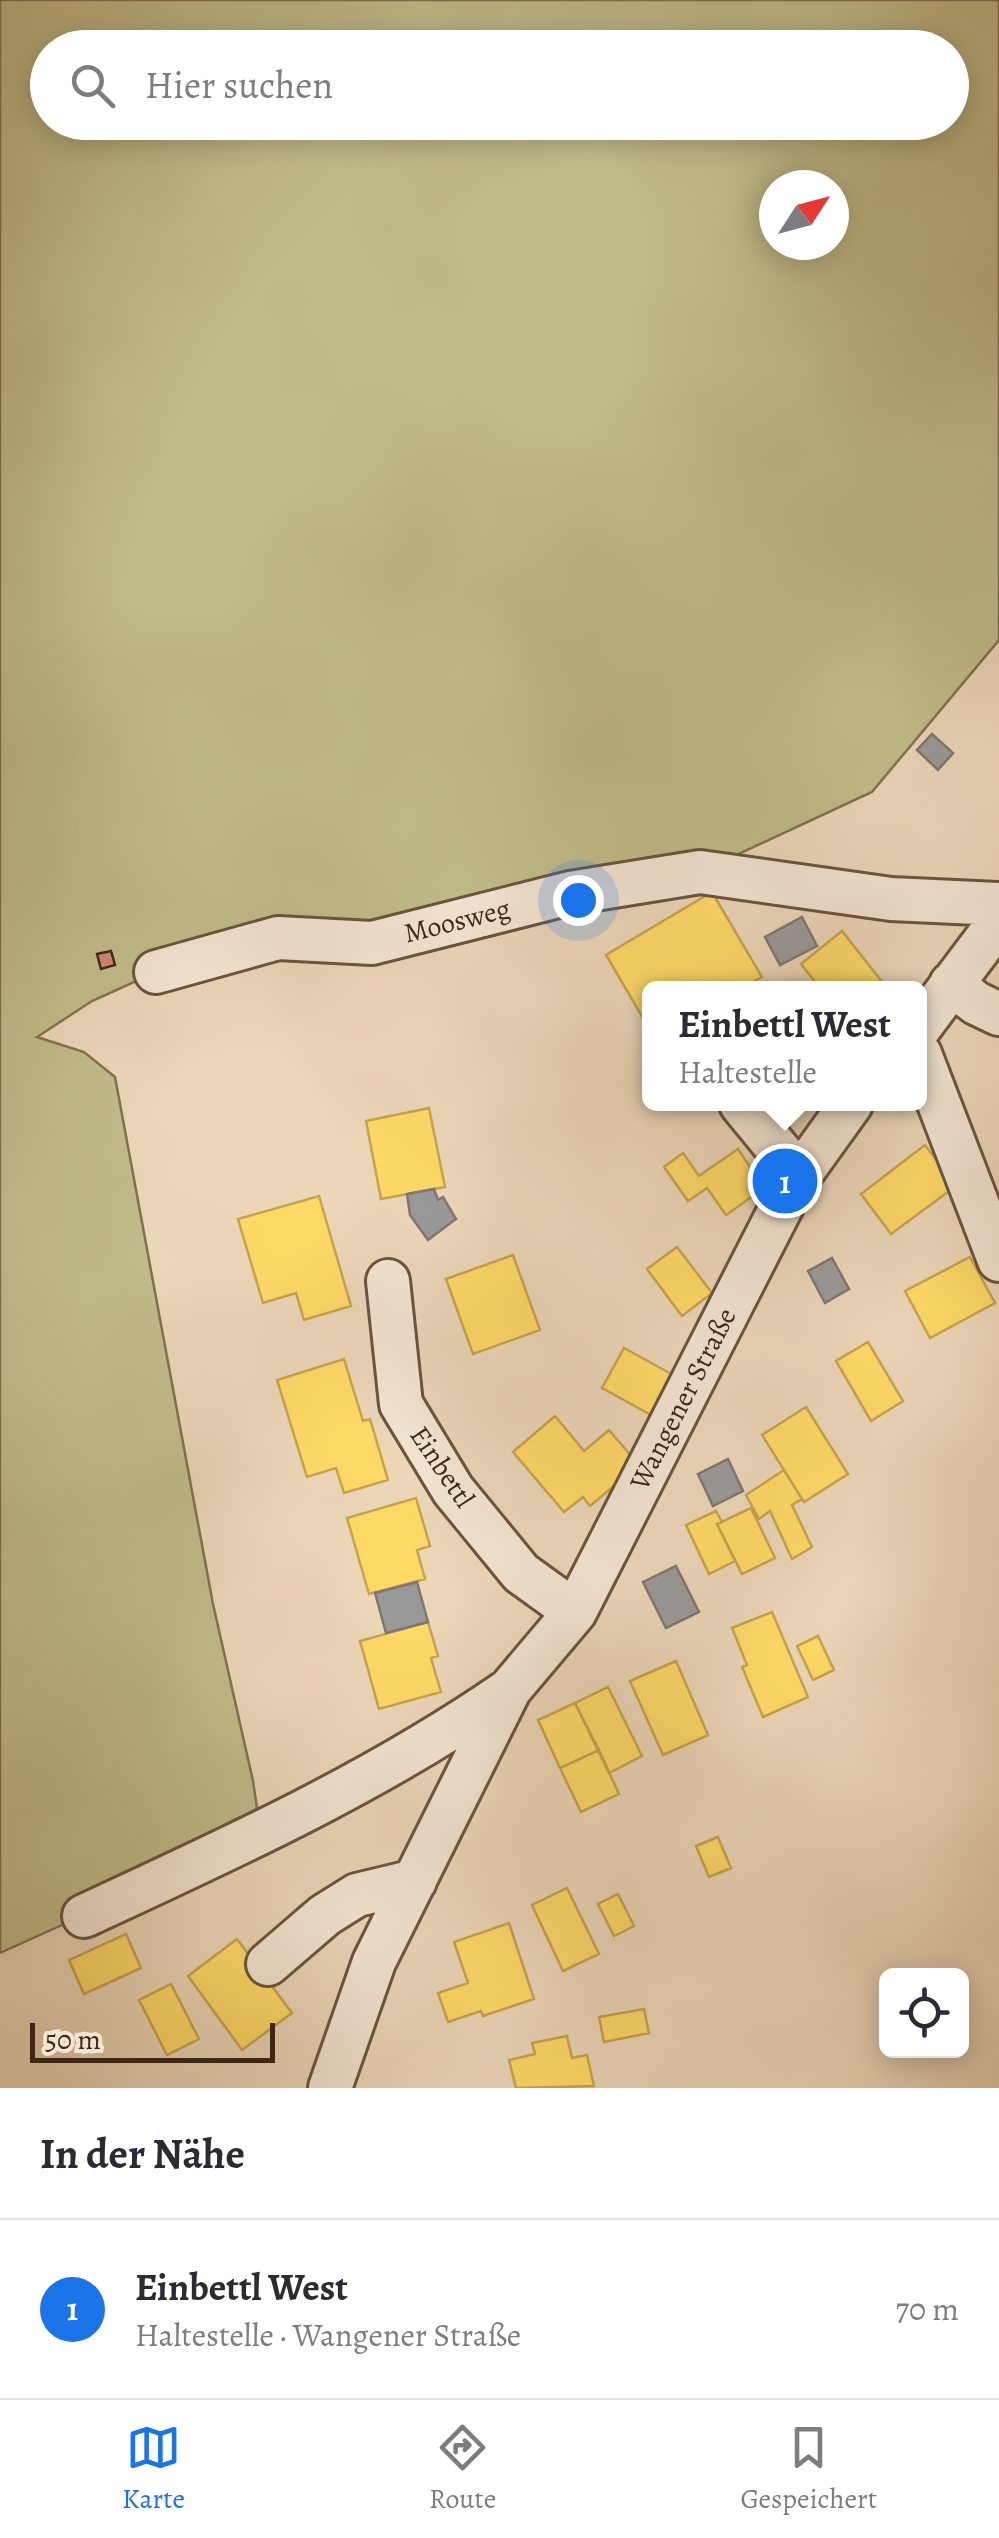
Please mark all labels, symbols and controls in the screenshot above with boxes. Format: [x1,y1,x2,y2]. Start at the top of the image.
search box [30,30,969,140]
icon: search [65,58,120,113]
text: Hier suchen [145,59,333,111]
north arrow [759,170,849,260]
your location [553,875,604,926]
street label: Moosweg [400,890,514,952]
popup [642,981,927,1111]
text: Einbettl West [678,998,891,1050]
text: Haltestelle [678,1050,817,1094]
pin: 1 [752,1144,818,1218]
street label: Wangener Straße [620,1301,745,1497]
street label: Einbettl [401,1419,483,1515]
map controls [879,1968,969,2058]
button: locate [879,1968,969,2058]
scale bar [30,2018,275,2062]
text: 50 m [45,2021,101,2059]
text: In der Nähe [40,2125,245,2182]
text: Einbettl West [135,2261,348,2313]
text: 1 [67,2287,78,2331]
text: 70 m [896,2287,959,2331]
text: Haltestelle · Wangener Straße [135,2313,521,2357]
tab: Karte [122,2420,185,2518]
tab: Route [429,2420,496,2518]
tab: Gespeichert [740,2420,877,2518]

